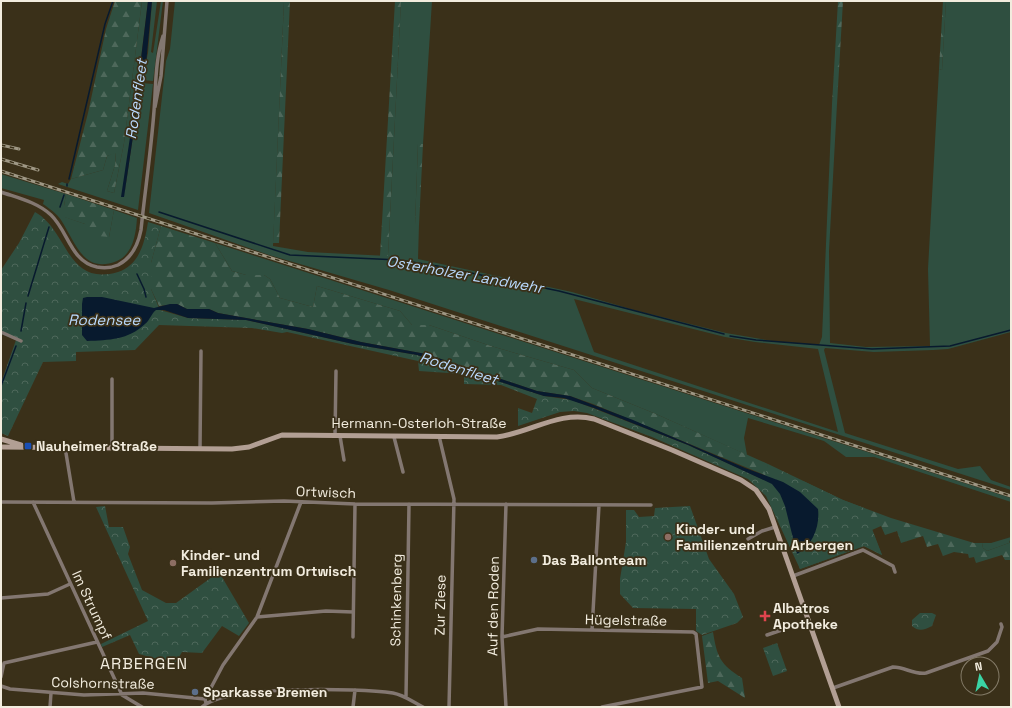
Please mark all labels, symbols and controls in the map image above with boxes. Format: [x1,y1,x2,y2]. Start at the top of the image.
water label: Rodenfleet [121,56,151,140]
water label: Osterholzer Landwehr [385,251,546,297]
water label: Rodensee [68,310,141,329]
water label: Rodenfleet [418,347,502,389]
street label: Hermann-Osterloh-Straße [332,414,506,432]
place label: Nauheimer Straße [36,437,157,455]
marker: Nauheimer Straße [23,441,33,451]
street label: Ortwisch [296,482,356,502]
place label: Kinder- und Familienzentrum Arbergen [676,520,853,554]
marker: Kinder- und Familienzentrum Arbergen [663,532,673,542]
place label: Kinder- und Familienzentrum Ortwisch [181,546,356,580]
place label: Das Ballonteam [542,551,646,569]
street label: Schinkenberg [386,553,406,647]
marker: Das Ballonteam [529,555,539,565]
street label: Auf den Roden [483,556,503,656]
marker: Kinder- und Familienzentrum Ortwisch [168,558,178,568]
street label: Im Strumpf [68,567,116,643]
street label: Zur Ziese [430,574,450,636]
place label: Albatros Apotheke [773,599,838,633]
street label: Hügelstraße [585,610,667,630]
marker: Albatros Apotheke [760,611,770,621]
district label: ARBERGEN [100,653,188,674]
north arrow [960,656,1000,696]
text: N [974,659,983,674]
street label: Colshornstraße [51,673,155,693]
place label: Sparkasse Bremen [203,683,327,701]
marker: Sparkasse Bremen [190,687,200,697]

